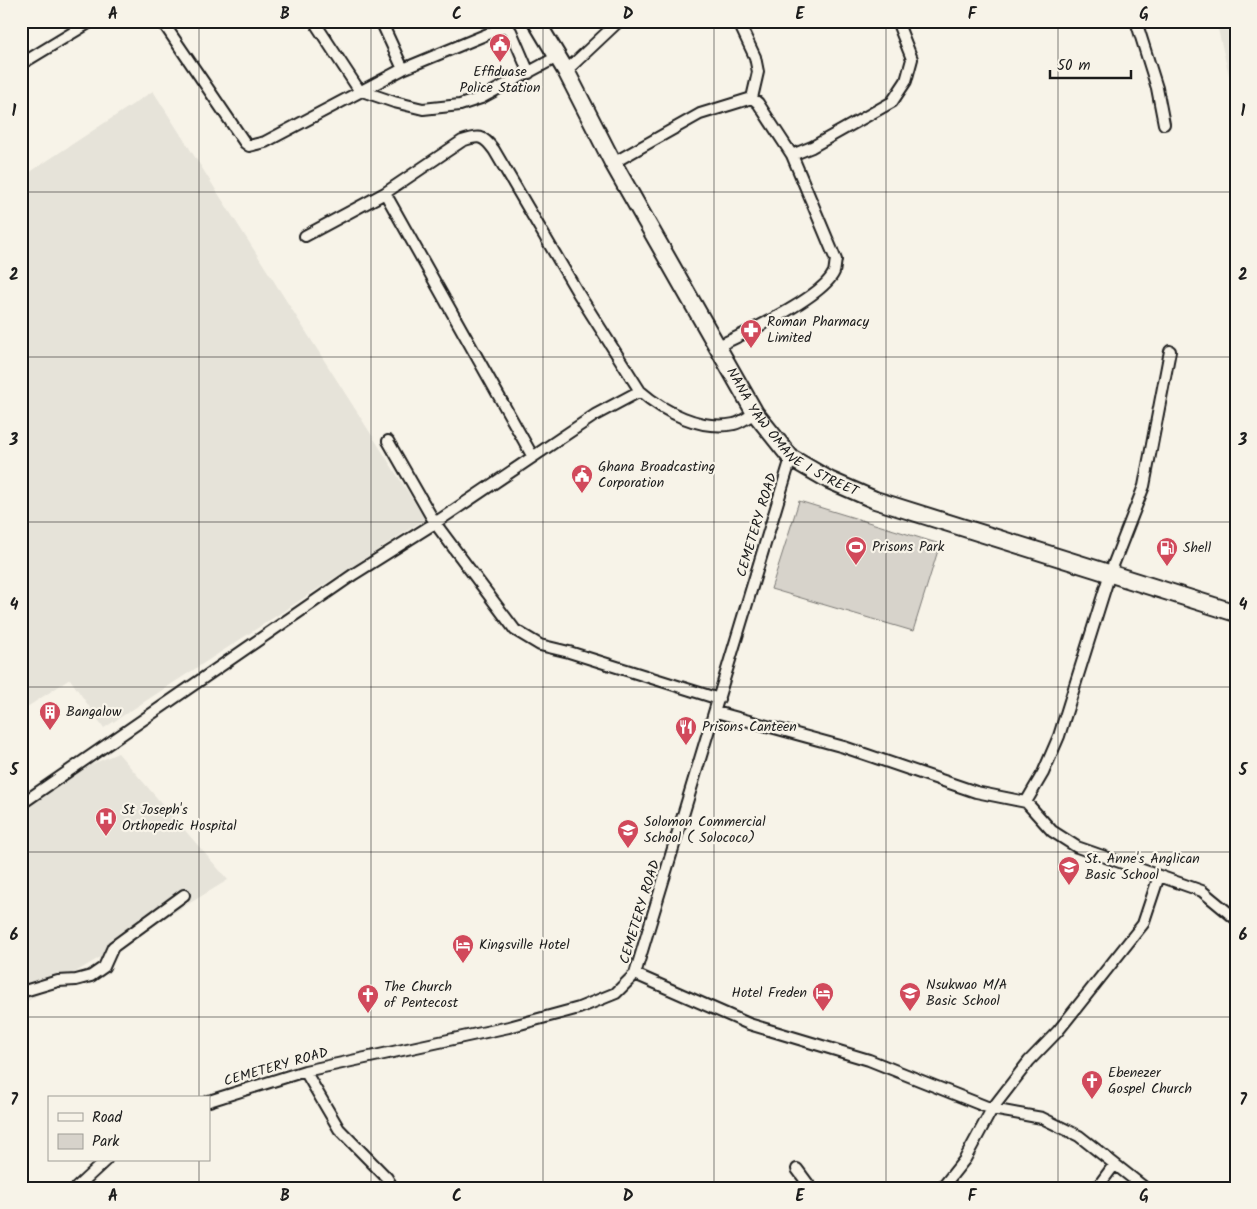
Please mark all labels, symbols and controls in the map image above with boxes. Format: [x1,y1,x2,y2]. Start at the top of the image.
text: A [108,2,118,27]
text: B [280,2,290,27]
text: C [452,2,462,27]
text: D [623,2,634,27]
text: E [796,2,806,27]
text: F [968,2,978,27]
text: G [1139,2,1149,27]
public building icon: Effiduase Police Station [488,32,512,63]
scale bar [1050,48,1131,80]
text: 50 m [1057,54,1091,78]
place label: Effiduase Police Station [460,61,540,99]
text: 1 [12,99,17,124]
text: 1 [1241,99,1246,124]
text: 2 [9,263,19,288]
text: 2 [1238,263,1248,288]
place label: Roman Pharmacy Limited [767,311,870,349]
pharmacy icon: Roman Pharmacy Limited [739,318,763,349]
street label: NANA YAW OMANE I STREET [720,363,863,503]
text: 3 [9,428,19,453]
text: 3 [1238,428,1248,453]
place label: Ghana Broadcasting Corporation [598,456,715,494]
public building icon: Ghana Broadcasting Corporation [570,463,594,494]
street label: CEMETERY ROAD [731,470,783,580]
sports icon: Prisons Park [844,535,868,566]
place label: Prisons Park [872,536,945,558]
fuel station icon: Shell [1155,536,1179,567]
place label: Shell [1183,537,1212,559]
text: 4 [10,593,19,618]
text: 4 [1239,593,1248,618]
building icon: Bangalow [38,700,62,731]
place label: Bangalow [66,701,122,723]
restaurant icon: Prisons Canteen [674,715,698,746]
place label: Prisons Canteen [702,716,797,738]
text: 5 [9,758,20,783]
text: 5 [1238,758,1249,783]
place label: St Joseph's Orthopedic Hospital [122,799,237,837]
hospital icon: St Joseph's Orthopedic Hospital [94,806,118,837]
place label: Solomon Commercial School ( Solococo) [644,811,766,849]
school or university icon: Solomon Commercial School ( Solococo) [616,818,640,849]
place label: St. Anne's Anglican Basic School [1085,848,1200,886]
school or university icon: St. Anne's Anglican Basic School [1057,855,1081,886]
street label: CEMETERY ROAD [614,857,666,967]
text: 6 [10,923,19,948]
text: 6 [1239,923,1248,948]
hotel icon: Kingsville Hotel [451,933,475,964]
place label: Kingsville Hotel [479,934,570,956]
place label: Nsukwao M/A Basic School [926,974,1007,1012]
place label: The Church of Pentecost [384,976,459,1014]
hotel icon: Hotel Freden [811,981,835,1012]
school or university icon: Nsukwao M/A Basic School [898,981,922,1012]
place label: Hotel Freden [732,982,807,1004]
church icon: The Church of Pentecost [356,983,380,1014]
street label: CEMETERY ROAD [221,1042,331,1092]
place label: Ebenezer Gospel Church [1108,1062,1192,1100]
church icon: Ebenezer Gospel Church [1080,1069,1104,1100]
text: 7 [10,1088,18,1113]
text: 7 [1239,1088,1247,1113]
legend [48,1096,210,1162]
text: Road [92,1106,123,1130]
text: Park [92,1130,120,1154]
text: A [108,1184,118,1209]
text: B [280,1184,290,1209]
text: C [452,1184,462,1209]
text: D [623,1184,634,1209]
text: E [796,1184,806,1209]
text: F [968,1184,978,1209]
text: G [1139,1184,1149,1209]

